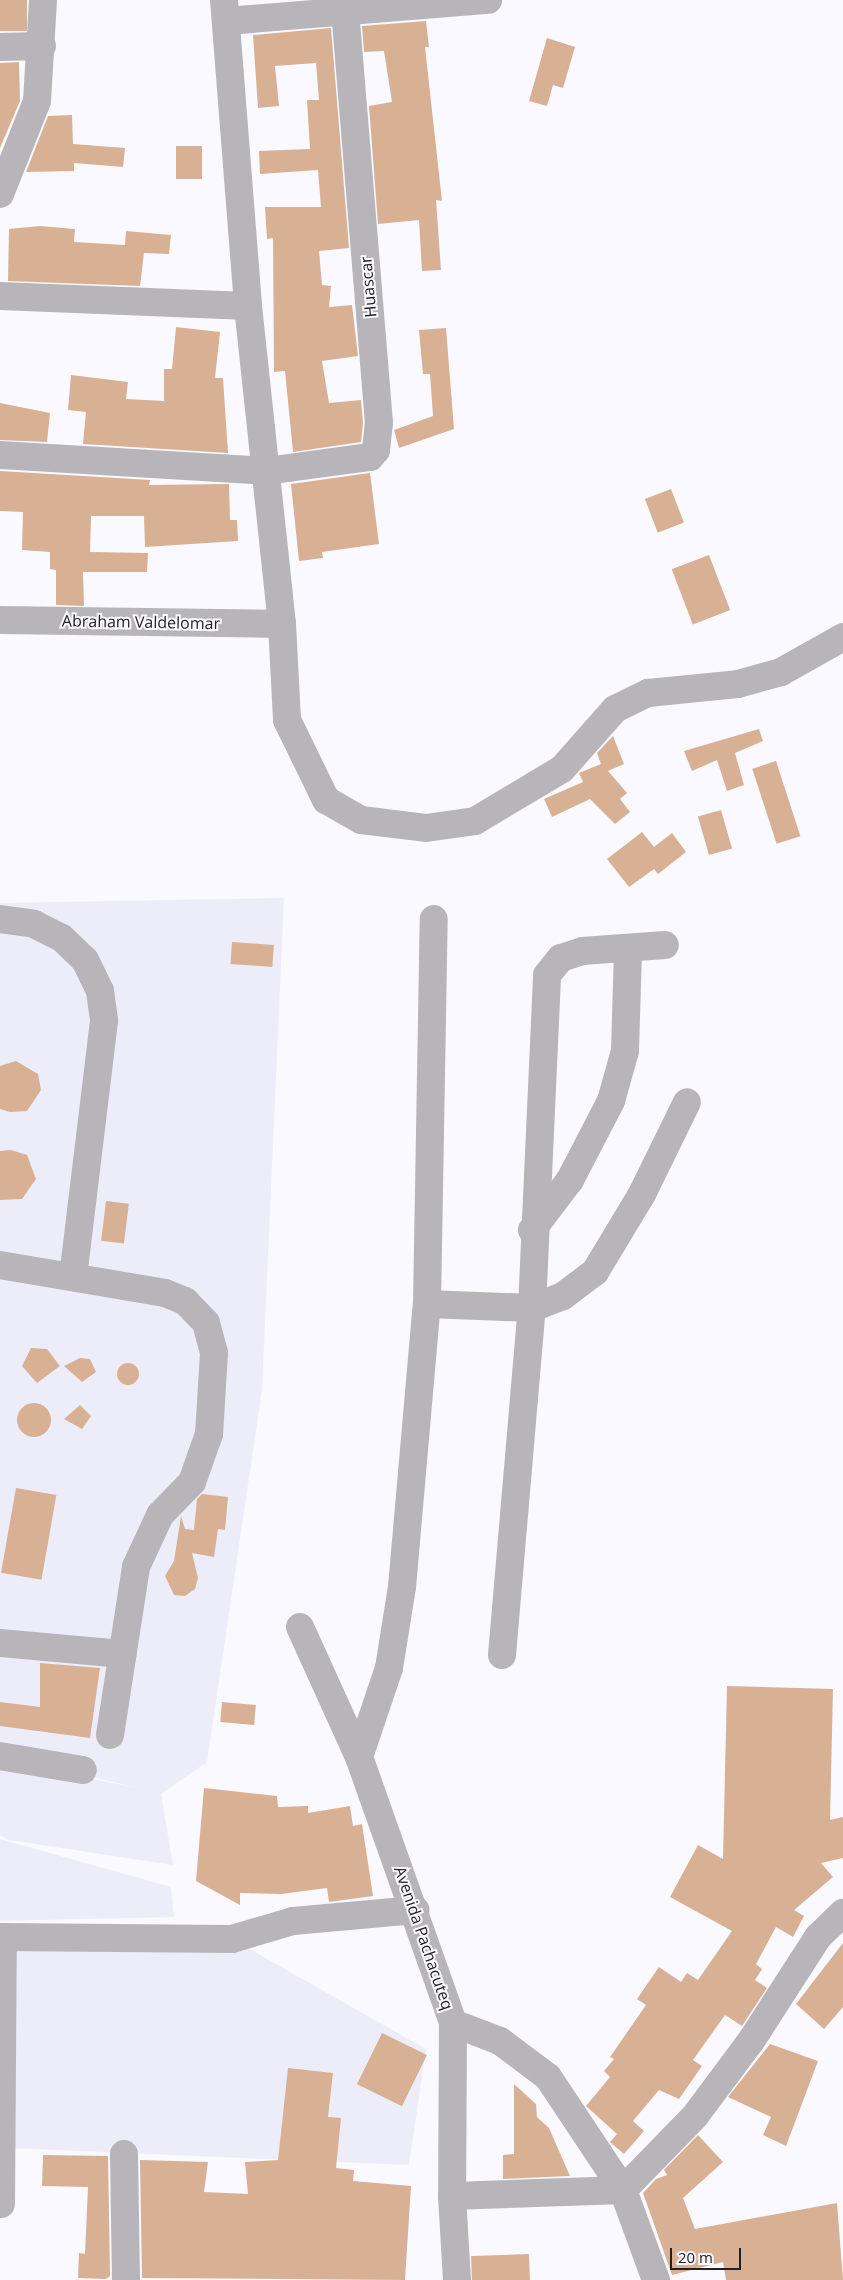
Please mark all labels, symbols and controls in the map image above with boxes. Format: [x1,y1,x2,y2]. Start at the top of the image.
street label: Huascar [356,256,380,318]
street label: Abraham Valdelomar [62,611,220,633]
street label: Avenida Pachacuteq [390,1864,458,2012]
scale bar [673,2238,744,2270]
text: 20 m [678,2247,713,2267]

